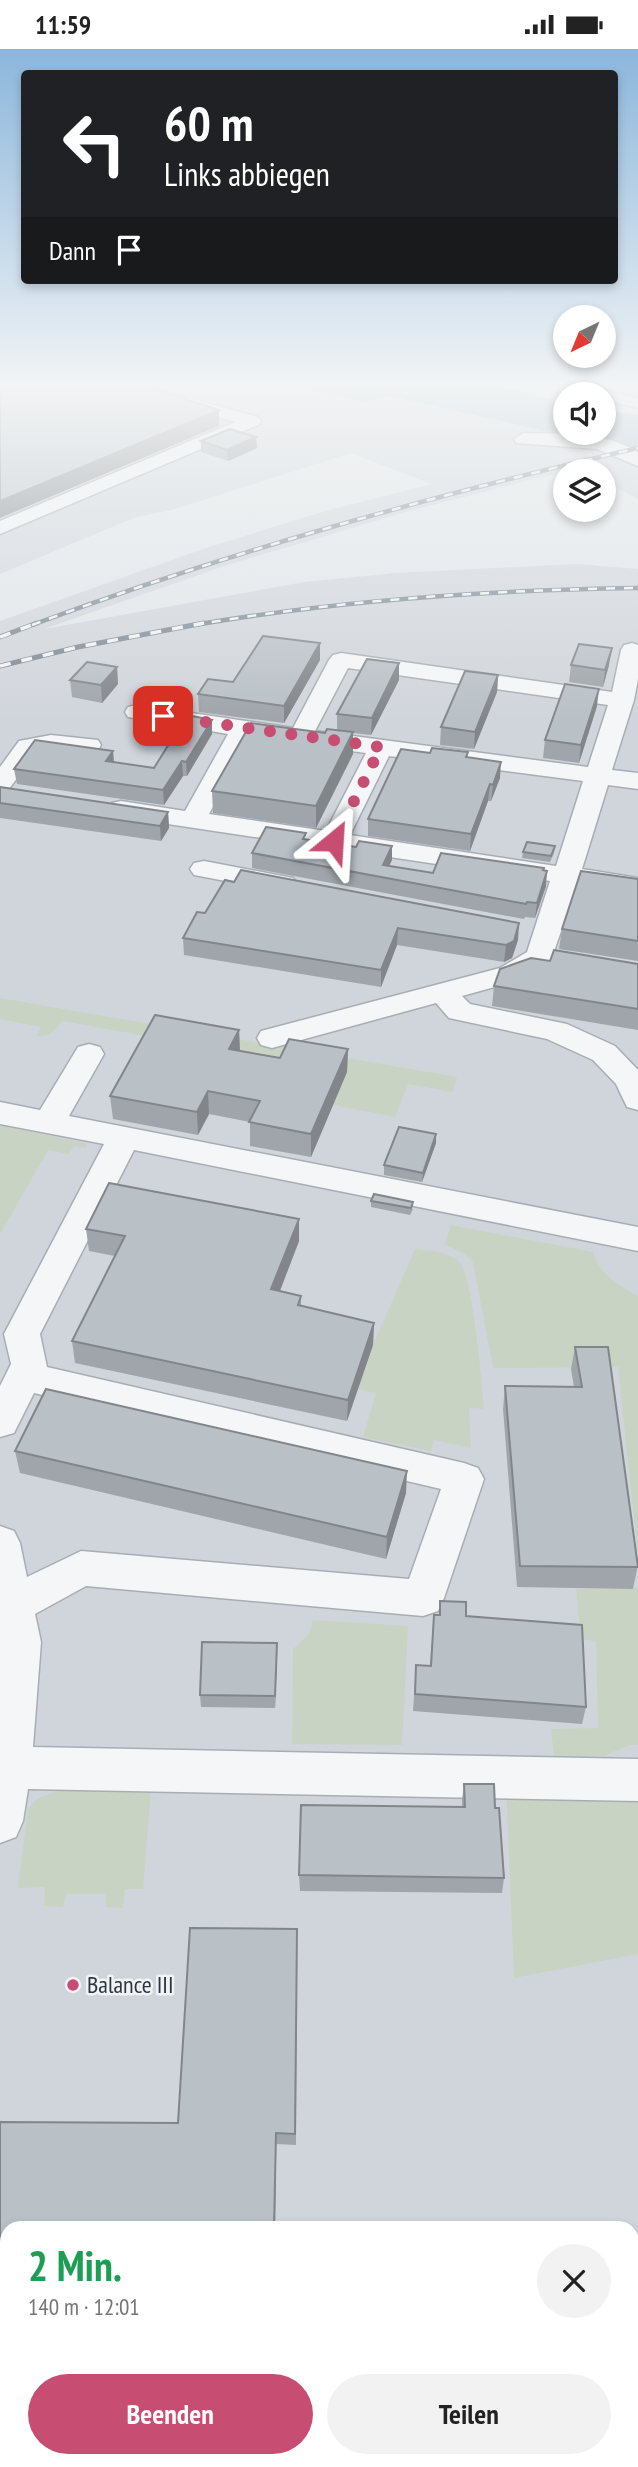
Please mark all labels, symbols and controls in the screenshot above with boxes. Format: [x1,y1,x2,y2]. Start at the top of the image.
text: 11:59 [35,8,91,41]
text: 60 m [164,91,253,155]
icon: left [49,98,140,189]
text: Links abbiegen [164,153,330,195]
icon: arrive [110,231,148,269]
text: Dann [49,234,96,267]
north arrow [553,305,616,367]
map controls [553,305,616,522]
button: sound [553,382,616,445]
button: layers [553,459,616,522]
pin [133,686,193,746]
icon: arrive [144,697,182,735]
position arrow [297,804,371,878]
place label: Balance III [87,1969,174,2000]
marker: Balance III [65,1977,81,1993]
text: 2 Min. [28,2238,122,2293]
button: close [537,2244,611,2318]
text: 140 m · 12:01 [28,2292,140,2321]
button: Beenden [28,2374,313,2454]
button: Teilen [327,2374,611,2454]

